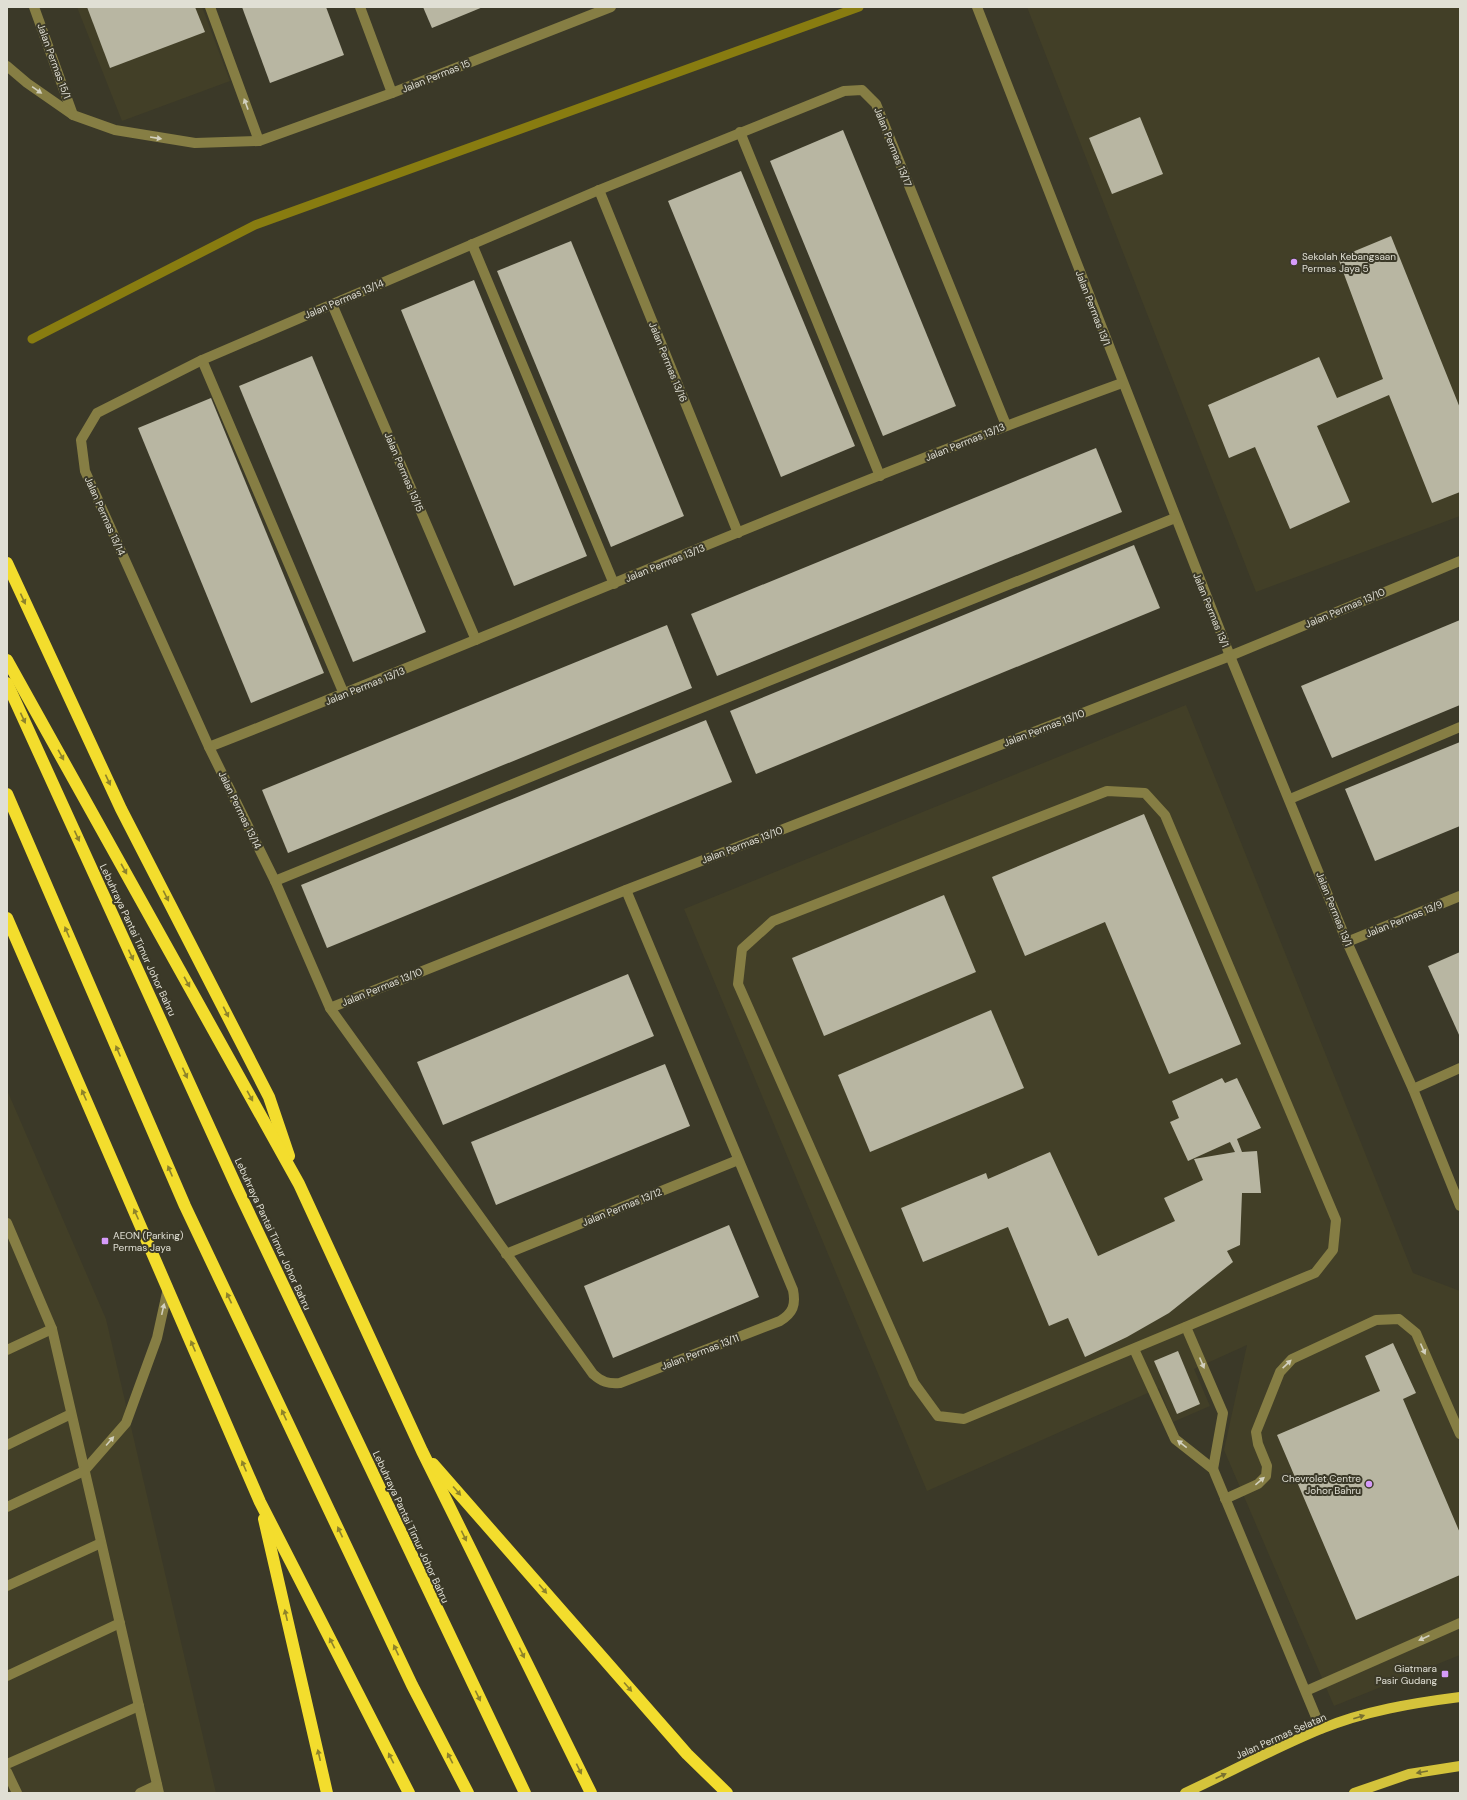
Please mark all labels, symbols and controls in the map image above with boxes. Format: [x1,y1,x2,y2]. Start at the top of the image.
street label: Jalan Permas 15/1 [34,21,74,101]
street label: Jalan Permas 15 [400,56,472,96]
one-way arrow [32,86,43,94]
one-way arrow [242,98,248,110]
street label: Jalan Permas 13/17 [871,105,915,189]
one-way arrow [150,135,163,141]
place label: Sekolah Kebangsaan Permas Jaya 5 [1302,250,1396,275]
marker: Sekolah Kebangsaan Permas Jaya 5 [1289,257,1299,267]
street label: Jalan Permas 13/1 [1073,269,1113,347]
street label: Jalan Permas 13/14 [302,276,386,322]
street label: Jalan Permas 13/16 [646,320,690,404]
street label: Jalan Permas 13/13 [923,420,1007,464]
street label: Jalan Permas 13/15 [381,430,427,514]
street label: Jalan Permas 13/14 [82,474,128,558]
street label: Jalan Permas 13/13 [623,541,707,585]
street label: Jalan Permas 13/1 [1190,571,1232,649]
street label: Jalan Permas 13/10 [1303,585,1387,631]
one-way arrow [20,593,26,604]
street label: Jalan Permas 13/13 [323,664,407,708]
street label: Jalan Permas 13/10 [1002,706,1087,749]
one-way arrow [20,712,26,724]
one-way arrow [58,749,65,761]
street label: Jalan Permas 13/14 [215,769,265,851]
one-way arrow [105,774,111,786]
street label: Jalan Permas 13/10 [700,823,785,866]
one-way arrow [74,831,80,842]
street label: Lebuhraya Pantai Timur Johor Bahru [97,862,179,1018]
one-way arrow [121,863,127,875]
street label: Jalan Permas 13/1 [1313,870,1355,948]
one-way arrow [163,890,170,902]
street label: Jalan Permas 13/9 [1364,898,1444,940]
one-way arrow [63,925,69,937]
one-way arrow [128,949,134,960]
street label: Jalan Permas 13/10 [340,965,424,1009]
one-way arrow [184,976,190,988]
one-way arrow [223,1006,229,1018]
one-way arrow [115,1046,121,1057]
one-way arrow [182,1067,188,1079]
one-way arrow [81,1089,87,1101]
one-way arrow [247,1090,253,1102]
street label: Lebuhraya Pantai Timur Johor Bahru [232,1156,314,1312]
one-way arrow [166,1164,172,1176]
street label: Jalan Permas 13/12 [580,1185,664,1229]
one-way arrow [133,1209,139,1220]
place label: AEON (Parking) Permas Jaya [113,1229,184,1254]
marker: AEON (Parking) Permas Jaya [100,1236,110,1246]
one-way arrow [225,1292,232,1303]
one-way arrow [161,1303,167,1315]
street label: Jalan Permas 13/11 [659,1331,741,1373]
one-way arrow [190,1340,196,1352]
one-way arrow [1420,1343,1426,1355]
one-way arrow [1198,1357,1205,1369]
one-way arrow [1282,1359,1292,1368]
one-way arrow [281,1409,287,1421]
one-way arrow [105,1436,115,1446]
one-way arrow [1177,1440,1188,1449]
street label: Lebuhraya Pantai Timur Johor Bahru [370,1449,452,1605]
one-way arrow [241,1459,247,1471]
place label: Chevrolet Centre Johor Bahru [1282,1472,1361,1497]
one-way arrow [1254,1477,1265,1486]
marker: Chevrolet Centre Johor Bahru [1364,1479,1374,1489]
one-way arrow [452,1486,462,1496]
one-way arrow [337,1527,343,1538]
one-way arrow [461,1531,467,1542]
one-way arrow [538,1584,547,1594]
one-way arrow [283,1609,289,1621]
one-way arrow [1418,1636,1430,1642]
one-way arrow [329,1637,335,1648]
one-way arrow [393,1644,399,1656]
one-way arrow [519,1647,525,1659]
place label: Giatmara Pasir Gudang [1376,1662,1437,1687]
marker: Giatmara Pasir Gudang [1440,1669,1450,1679]
one-way arrow [624,1681,633,1692]
one-way arrow [475,1691,481,1702]
street label: Jalan Permas Selatan [1234,1710,1328,1762]
one-way arrow [1353,1714,1365,1720]
one-way arrow [316,1749,322,1761]
one-way arrow [388,1753,395,1764]
one-way arrow [447,1753,453,1764]
one-way arrow [576,1764,582,1775]
one-way arrow [1415,1769,1428,1775]
one-way arrow [1215,1773,1226,1779]

